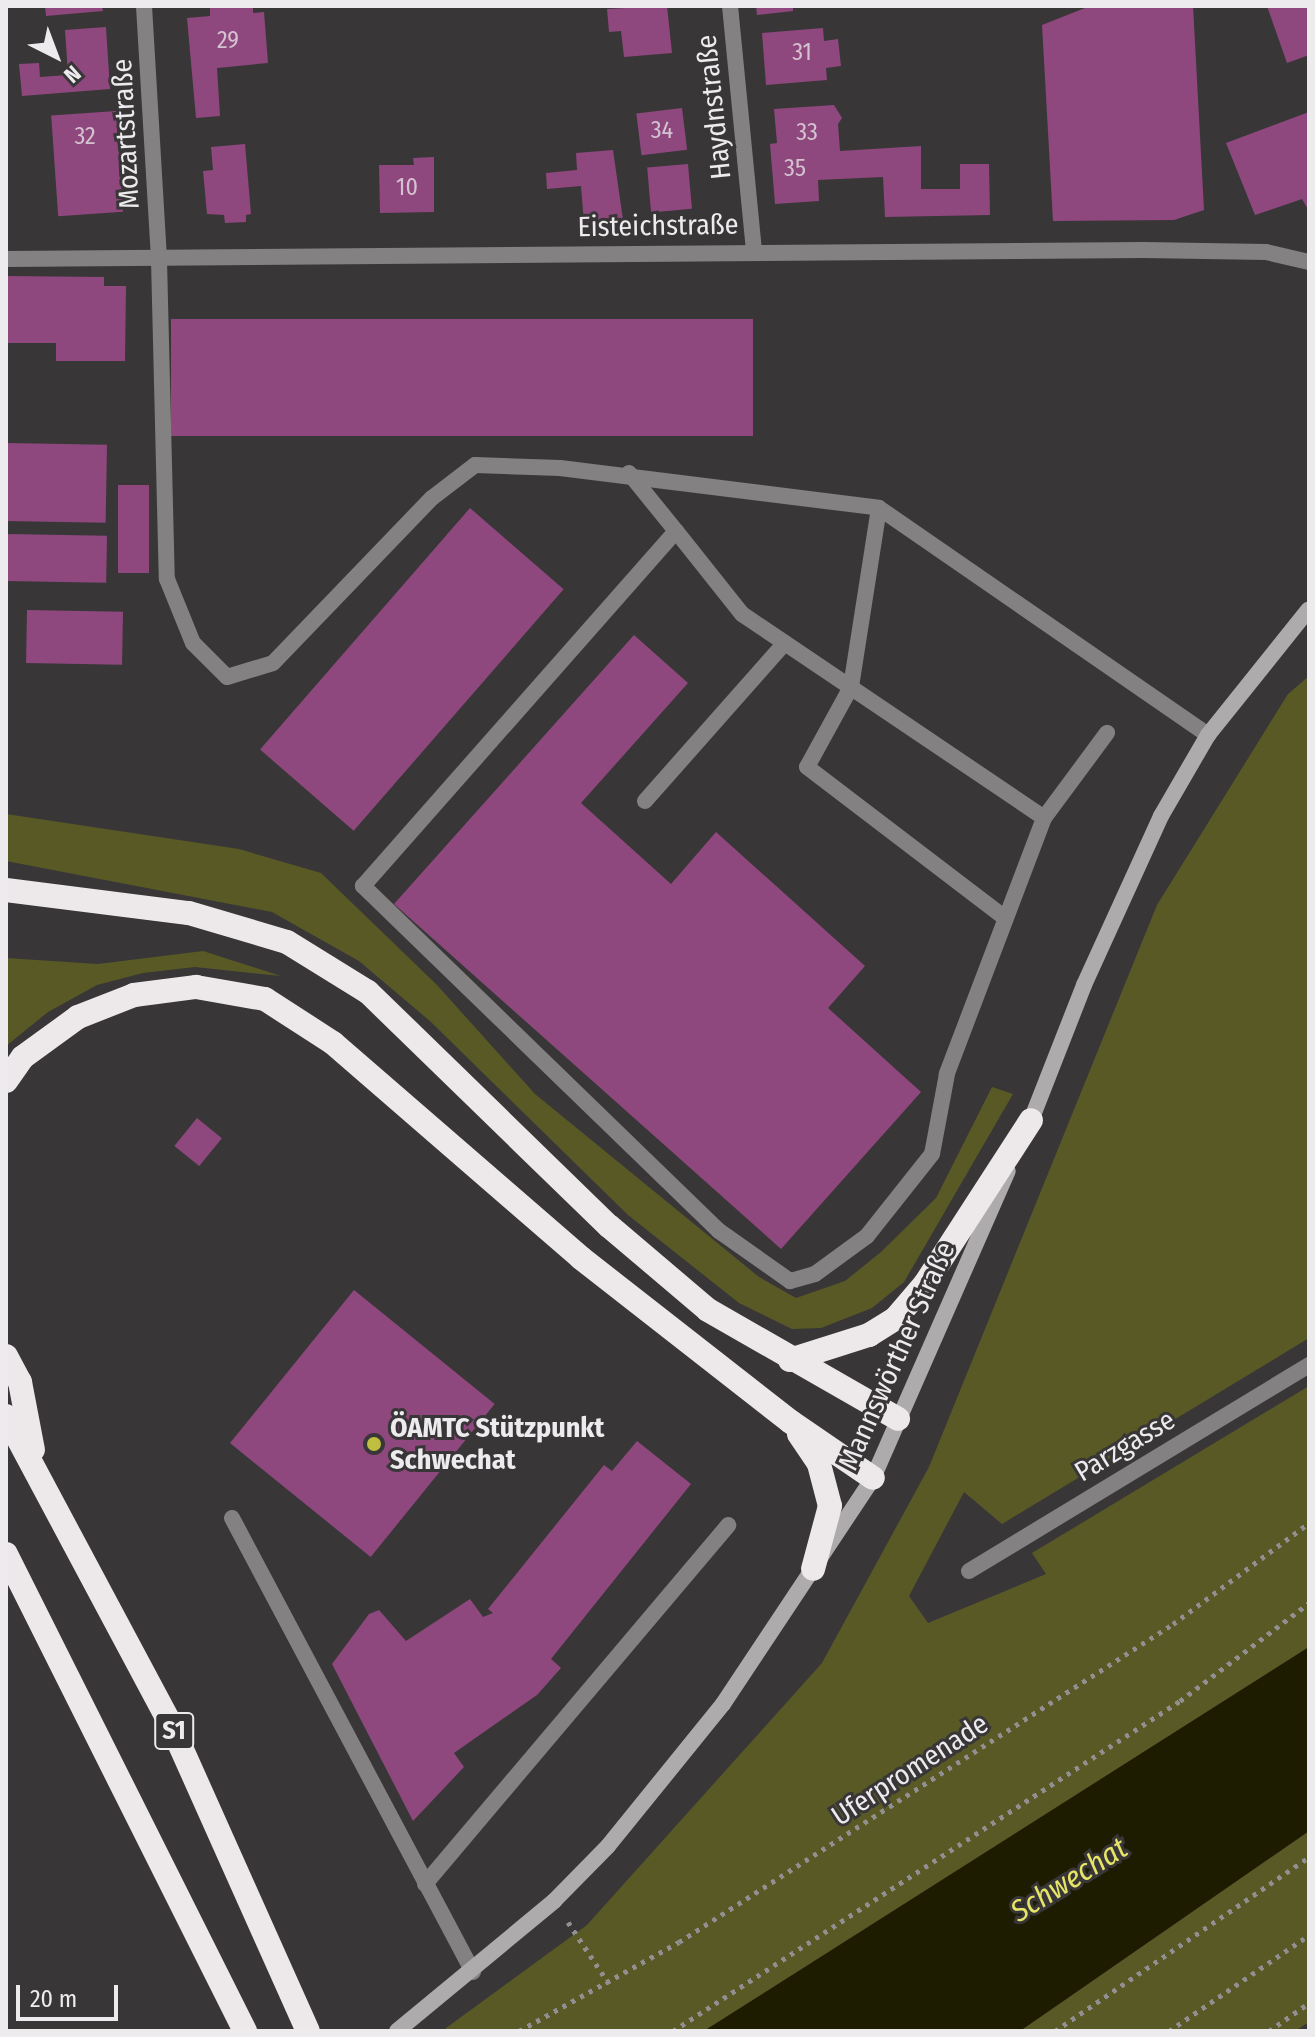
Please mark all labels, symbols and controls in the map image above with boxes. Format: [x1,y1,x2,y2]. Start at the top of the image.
north arrow [16,16,96,96]
house number: 29 [217,27,239,55]
street label: Haydnstraße [690,33,738,181]
house number: 31 [792,39,812,67]
street label: Mozartstraße [105,58,147,210]
text: N [58,60,86,89]
house number: 34 [651,117,673,145]
house number: 33 [796,119,818,147]
house number: 32 [74,123,96,151]
house number: 35 [784,155,806,183]
house number: 10 [396,174,418,202]
street label: Eisteichstraße [577,208,739,244]
street label: Mannswörther Straße [832,1237,962,1475]
street label: Parzgasse [1069,1403,1181,1489]
place label: ÖAMTC Stützpunkt Schwechat [390,1411,604,1477]
marker: ÖAMTC Stützpunkt Schwechat [365,1435,383,1453]
street label: Uferpromenade [826,1707,994,1833]
road number: S1 [154,1709,194,1753]
water label: Schwechat [1004,1830,1134,1930]
scale bar [20,1969,122,2019]
text: 20 m [30,1985,77,2013]

